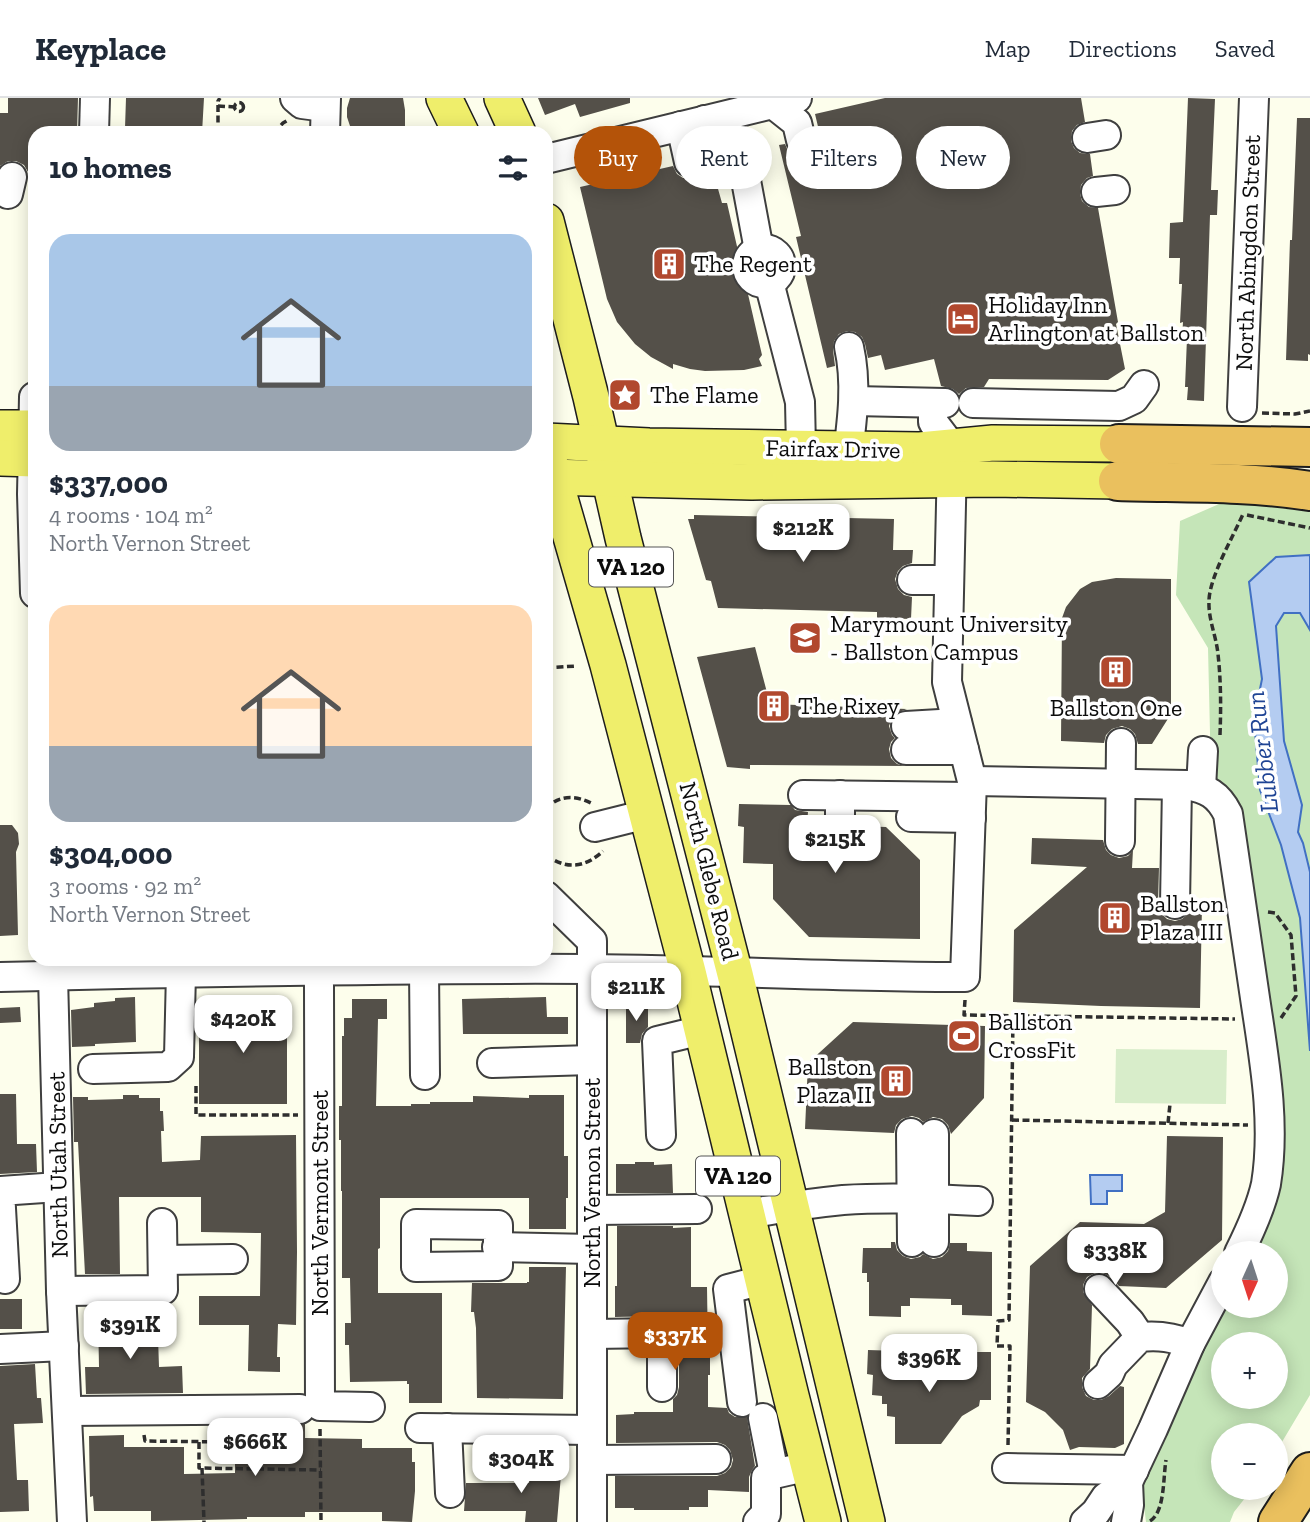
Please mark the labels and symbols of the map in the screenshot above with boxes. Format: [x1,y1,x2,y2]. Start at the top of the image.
street label: North Abingdon Street [1229,134,1266,372]
building icon: The Regent [650,245,688,283]
place label: The Regent [694,249,812,278]
place label: Holiday Inn Arlington at Ballston [988,290,1204,347]
hotel icon: Holiday Inn Arlington at Ballston [944,300,982,338]
place icon: The Flame [606,376,644,414]
place label: The Flame [650,380,758,409]
street label: Fairfax Drive [765,433,901,464]
pin: $212K [754,504,852,564]
road number: VA 120 [589,547,673,587]
place label: Marymount University - Ballston Campus [830,609,1069,666]
school or university icon: Marymount University - Ballston Campus [786,619,824,657]
building icon: Ballston One [1097,653,1135,691]
building icon: The Rixey [755,687,793,725]
water label: Lubber Run [1239,690,1285,814]
place label: The Rixey [798,691,900,720]
place label: Ballston One [1050,693,1182,722]
street label: North Glebe Road [673,779,746,963]
pin: $215K [786,816,884,875]
place label: Ballston Plaza III [1140,889,1225,946]
building icon: Ballston Plaza III [1096,899,1134,937]
pin: $211K [587,964,685,1023]
pin: $420K [194,996,292,1055]
place label: Ballston CrossFit [988,1007,1076,1064]
sports icon: Ballston CrossFit [945,1017,983,1055]
place label: Ballston Plaza II [788,1052,872,1109]
building icon: Ballston Plaza II [877,1062,915,1100]
street label: North Utah Street [41,1071,74,1259]
street label: North Vernon Street [577,1078,606,1288]
street label: North Vermont Street [305,1090,334,1316]
road number: VA 120 [696,1156,780,1196]
pin: $338K [1066,1228,1164,1287]
north arrow [1211,1241,1288,1318]
pin: $391K [81,1302,179,1361]
pin: $337K [626,1312,724,1372]
pin: $396K [880,1334,978,1394]
pin: $666K [206,1418,304,1478]
pin: $304K [472,1436,570,1495]

